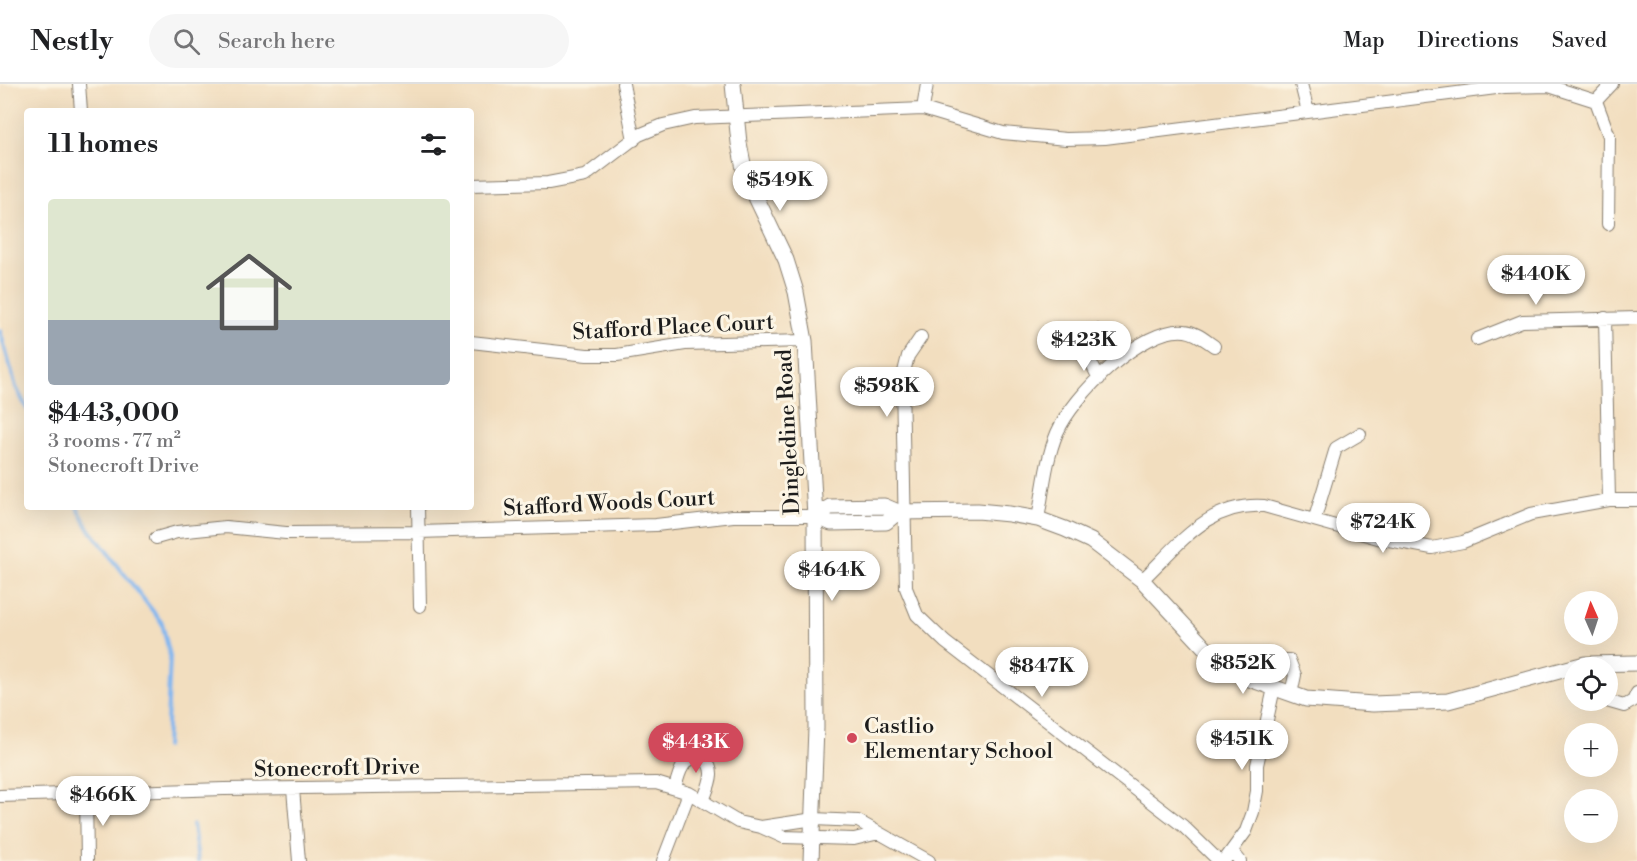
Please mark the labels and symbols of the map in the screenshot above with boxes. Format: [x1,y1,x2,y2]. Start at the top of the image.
pin: $549K [738,161,822,212]
pin: $440K [1494,255,1578,306]
street label: Stafford Place Court [572,309,775,346]
pin: $423K [1042,321,1126,372]
street label: Dingledine Road [771,348,806,516]
pin: $598K [845,367,929,418]
street label: Stafford Woods Court [502,484,716,523]
pin: $724K [1341,503,1425,554]
pin: $464K [790,551,874,602]
north arrow [1564,591,1618,645]
pin: $852K [1201,644,1285,695]
pin: $847K [1000,647,1084,698]
place label: Castlio Elementary School [864,713,1054,765]
pin: $451K [1200,720,1284,771]
pin: $443K [654,723,738,774]
marker: Castlio Elementary School [845,731,859,745]
street label: Stonecroft Drive [254,754,420,783]
pin: $466K [61,776,145,827]

